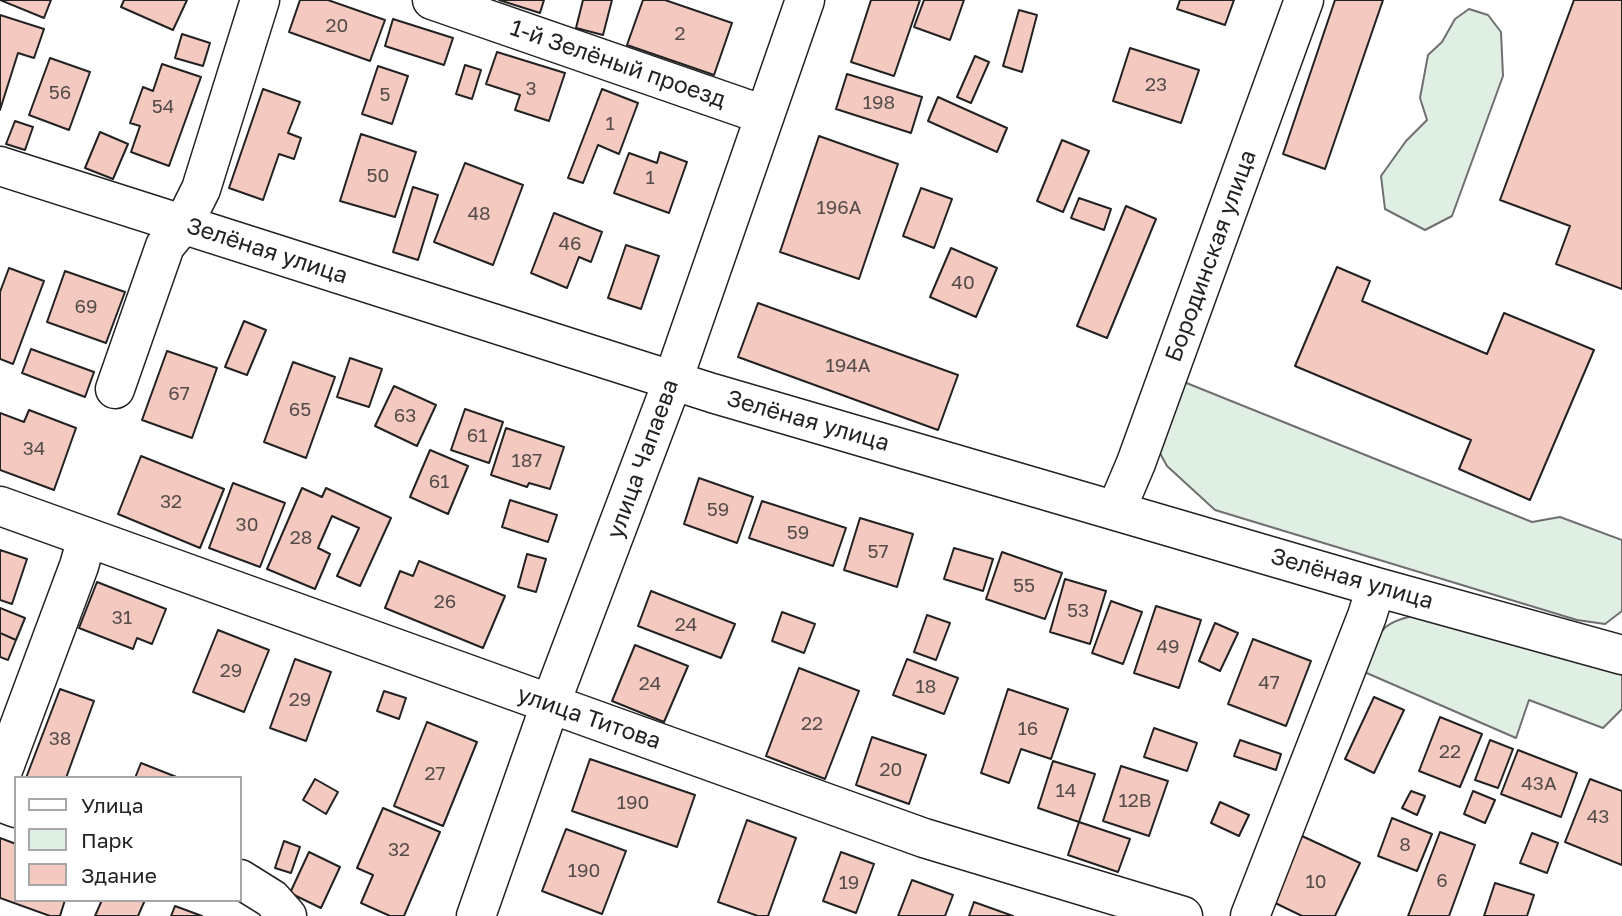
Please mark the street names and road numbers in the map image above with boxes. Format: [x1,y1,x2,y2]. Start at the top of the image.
street label: 1-й Зелёный проезд [507,14,729,114]
street label: Бородинская улица [1160,146,1262,366]
street label: Зелёная улица [183,212,351,290]
street label: улица Чапаева [601,376,685,542]
street label: Зелёная улица [723,385,893,457]
street label: Зелёная улица [1267,543,1437,615]
street label: улица Титова [514,681,664,755]

